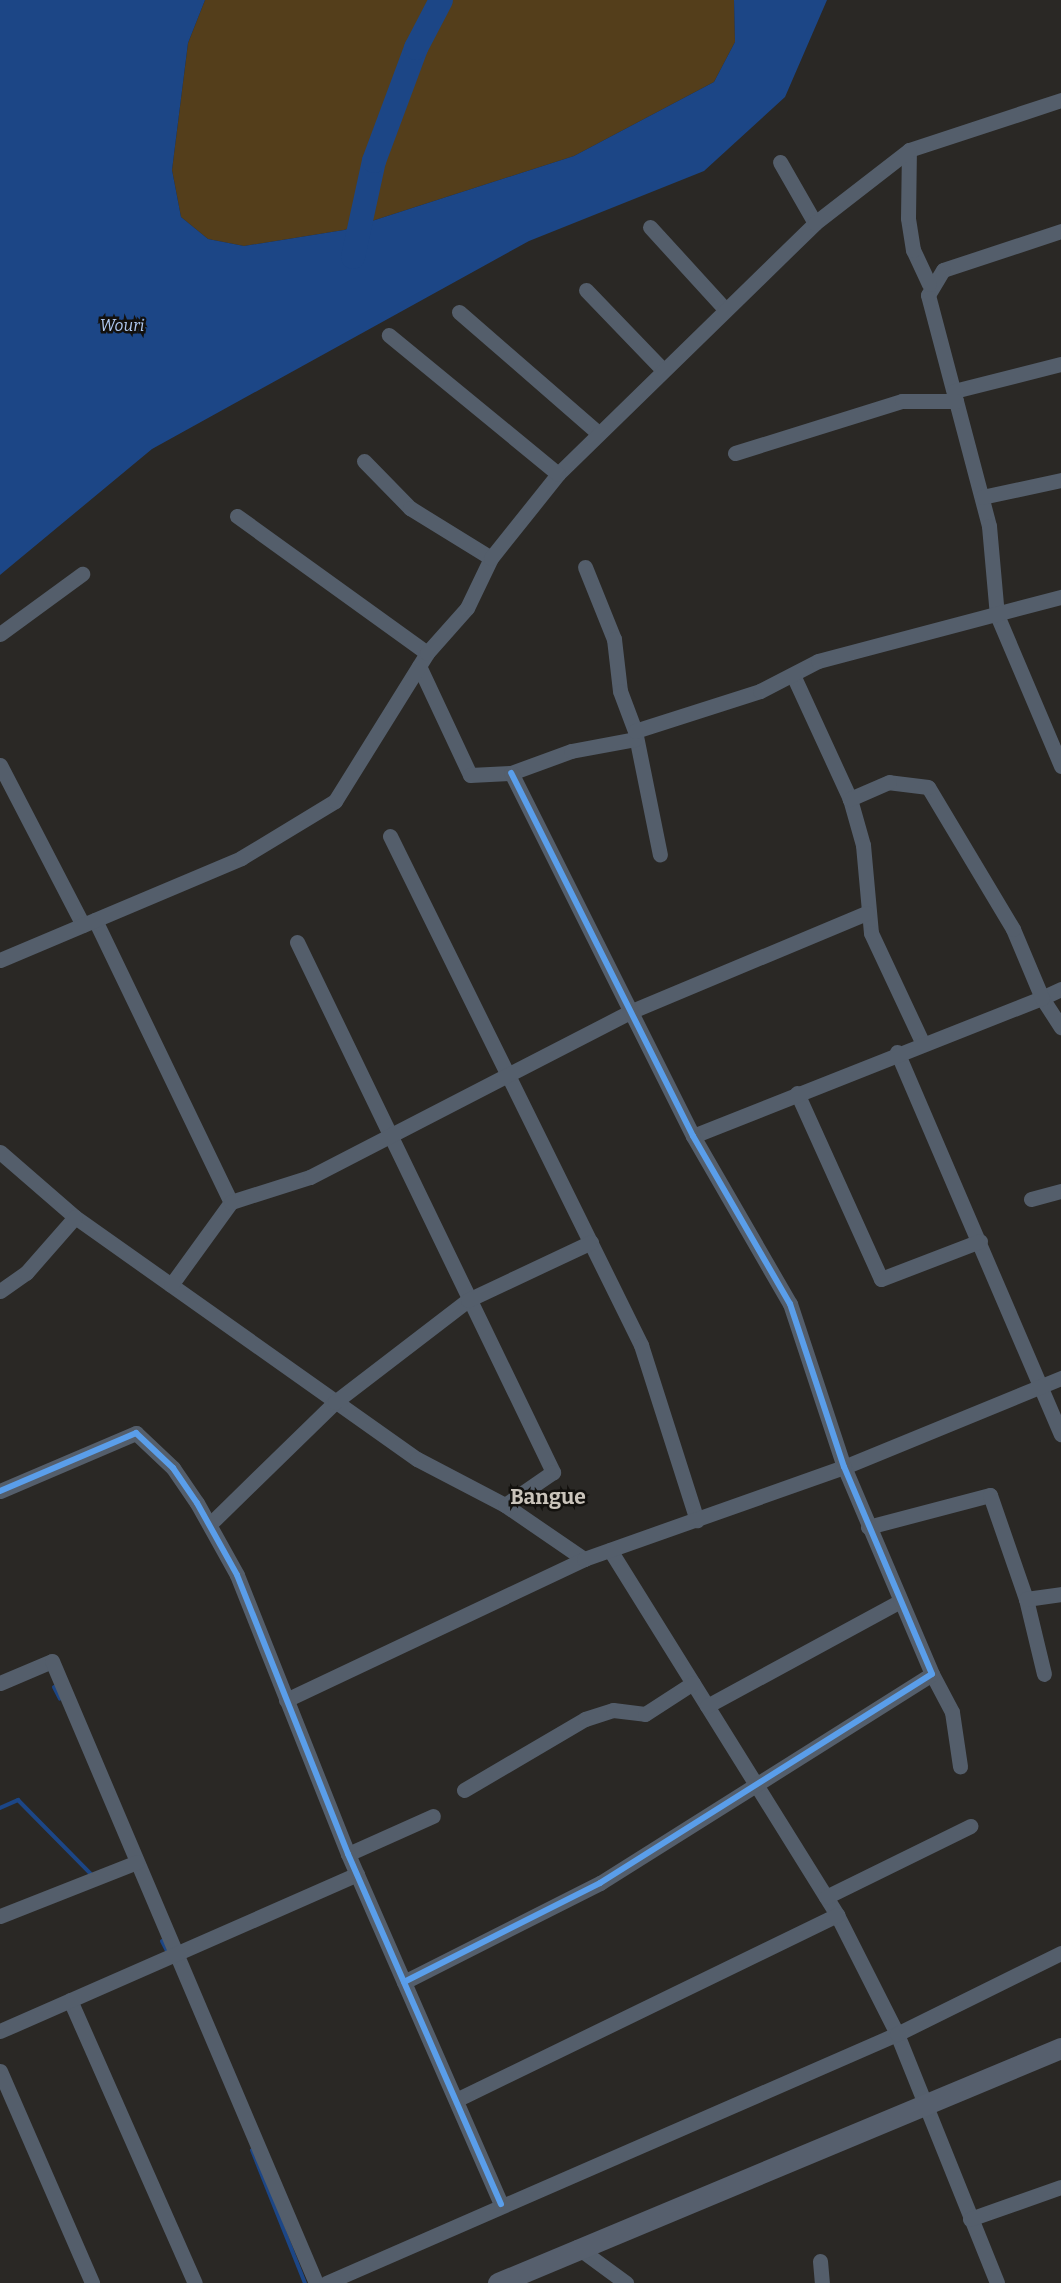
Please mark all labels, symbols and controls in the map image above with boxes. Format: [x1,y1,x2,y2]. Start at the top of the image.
water label: Wouri [100,316,144,336]
district label: Bangue [510,1484,586,1510]

